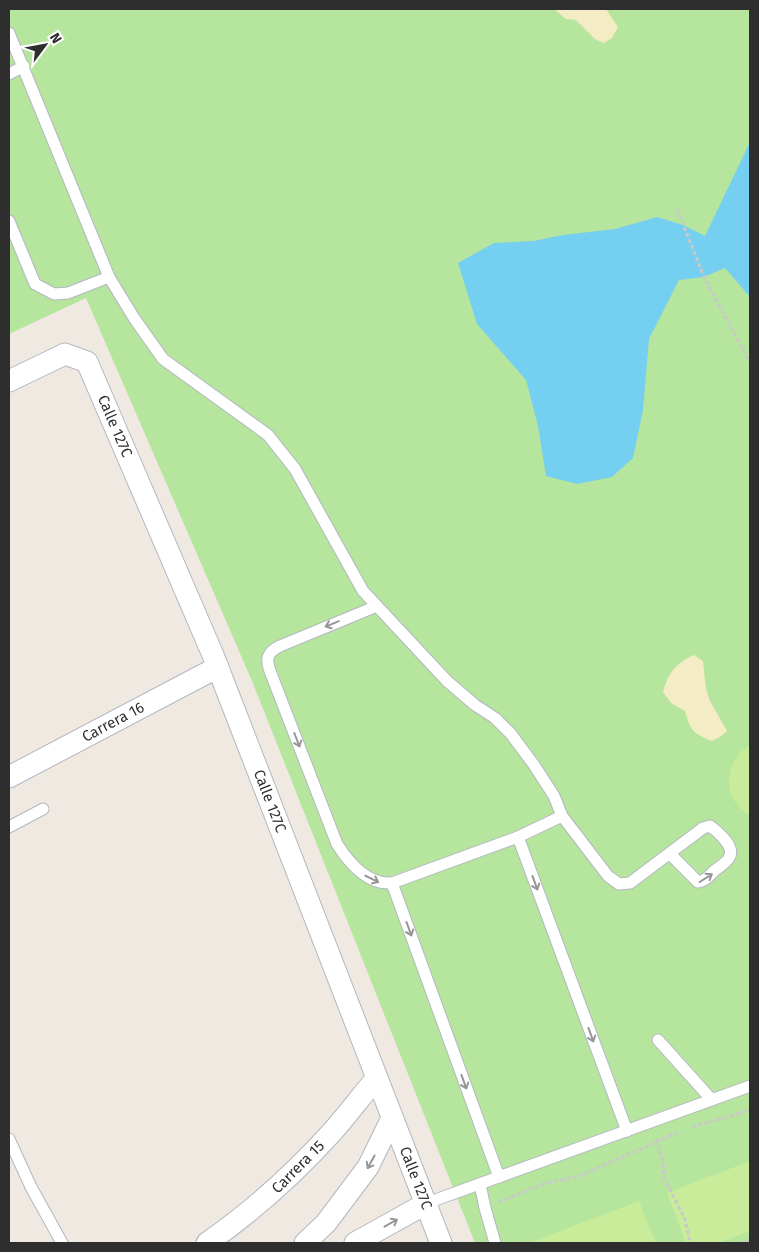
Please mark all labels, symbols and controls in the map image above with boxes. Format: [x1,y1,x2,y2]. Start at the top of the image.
north arrow [20,20,70,70]
text: N [46,30,65,47]
street label: Calle 127C [94,392,136,460]
one-way arrow [325,620,340,630]
street label: Carrera 16 [79,698,147,746]
one-way arrow [292,732,302,747]
street label: Calle 127C [250,767,290,835]
one-way arrow [698,872,712,882]
one-way arrow [365,874,380,884]
one-way arrow [531,875,540,890]
one-way arrow [405,920,414,936]
one-way arrow [587,1027,596,1042]
one-way arrow [460,1073,469,1089]
street label: Carrera 15 [268,1137,328,1197]
street label: Calle 127C [396,1144,436,1212]
one-way arrow [366,1154,376,1169]
one-way arrow [383,1218,397,1228]

